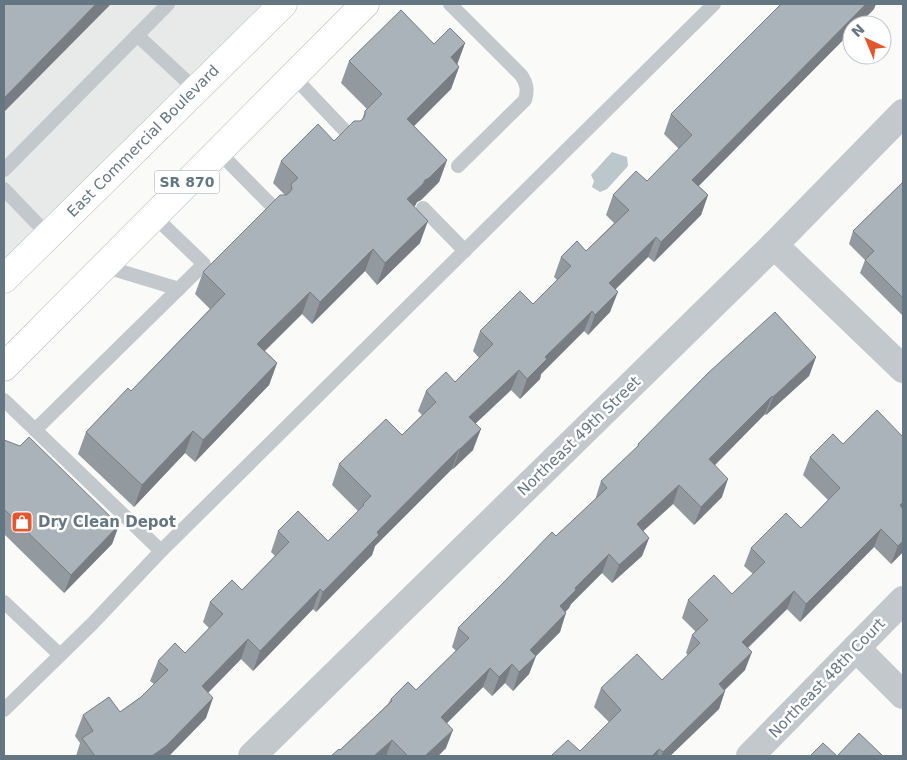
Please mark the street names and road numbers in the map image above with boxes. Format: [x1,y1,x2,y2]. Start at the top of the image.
street label: East Commercial Boulevard [63,61,223,221]
road number: SR 870 [154,170,220,193]
street label: Northeast 49th Street [514,373,644,499]
street label: Northeast 48th Court [765,614,889,742]

